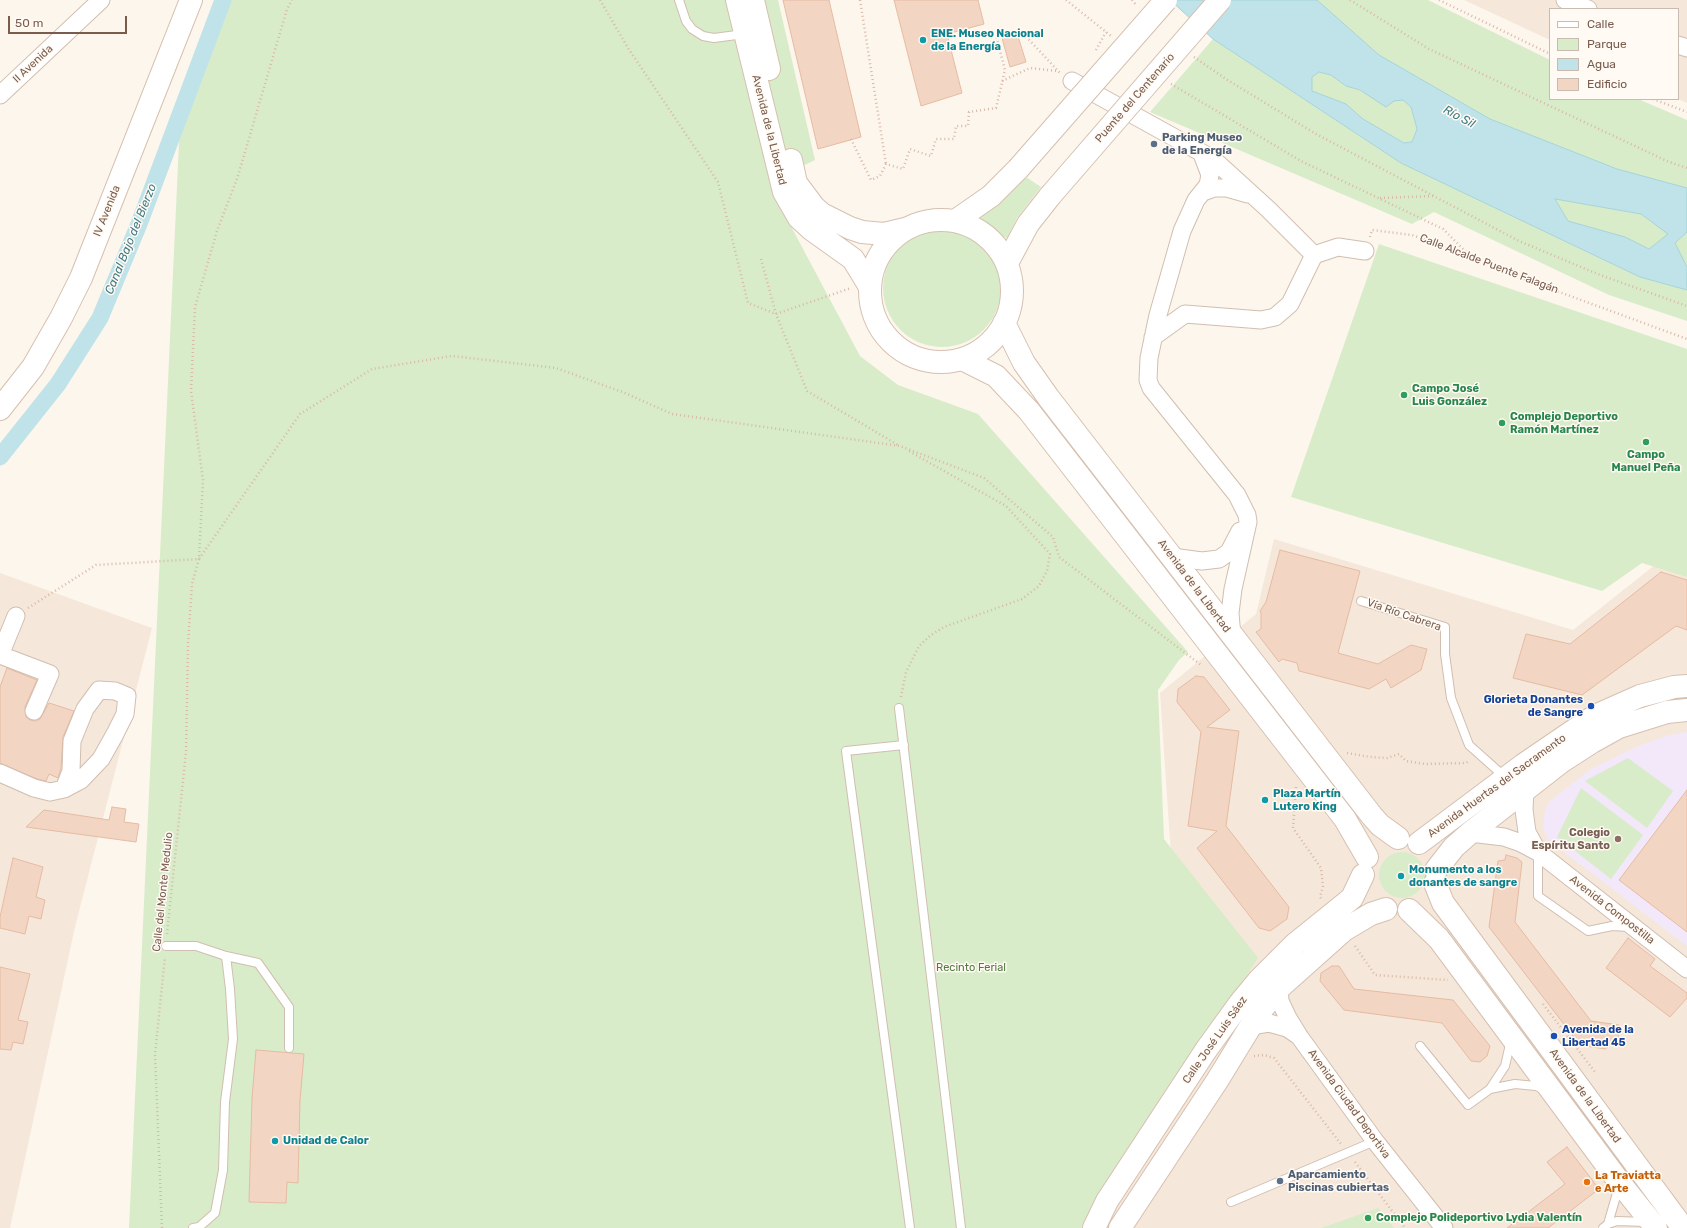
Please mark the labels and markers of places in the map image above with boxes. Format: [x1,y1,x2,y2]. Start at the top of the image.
place label: ENE. Museo Nacional de la Energía [931,27,1044,53]
marker: ENE. Museo Nacional de la Energía [918,35,928,45]
place label: Parking Museo de la Energía [1162,131,1242,157]
marker: Parking Museo de la Energía [1149,139,1159,149]
place label: Campo José Luis González [1412,382,1487,408]
marker: Campo José Luis González [1399,390,1409,400]
place label: Complejo Deportivo Ramón Martínez [1510,410,1618,436]
marker: Complejo Deportivo Ramón Martínez [1497,418,1507,428]
marker: Campo Manuel Peña [1641,437,1651,447]
place label: Campo Manuel Peña [1611,448,1681,474]
place label: Glorieta Donantes de Sangre [1484,693,1583,719]
marker: Glorieta Donantes de Sangre [1586,701,1596,711]
place label: Plaza Martín Lutero King [1273,787,1341,813]
marker: Plaza Martín Lutero King [1260,795,1270,805]
place label: Colegio Espíritu Santo [1531,826,1610,852]
marker: Colegio Espíritu Santo [1613,834,1623,844]
place label: Monumento a los donantes de sangre [1409,863,1517,889]
marker: Monumento a los donantes de sangre [1396,871,1406,881]
place label: Avenida de la Libertad 45 [1562,1023,1634,1049]
marker: Avenida de la Libertad 45 [1549,1031,1559,1041]
place label: Unidad de Calor [283,1134,369,1148]
marker: Unidad de Calor [270,1136,280,1146]
place label: Aparcamiento Piscinas cubiertas [1288,1168,1389,1194]
place label: La Traviatta e Arte [1595,1169,1661,1195]
marker: Aparcamiento Piscinas cubiertas [1275,1176,1285,1186]
marker: La Traviatta e Arte [1582,1177,1592,1187]
place label: Complejo Polideportivo Lydia Valentín [1376,1211,1582,1225]
marker: Complejo Polideportivo Lydia Valentín [1363,1213,1373,1223]

